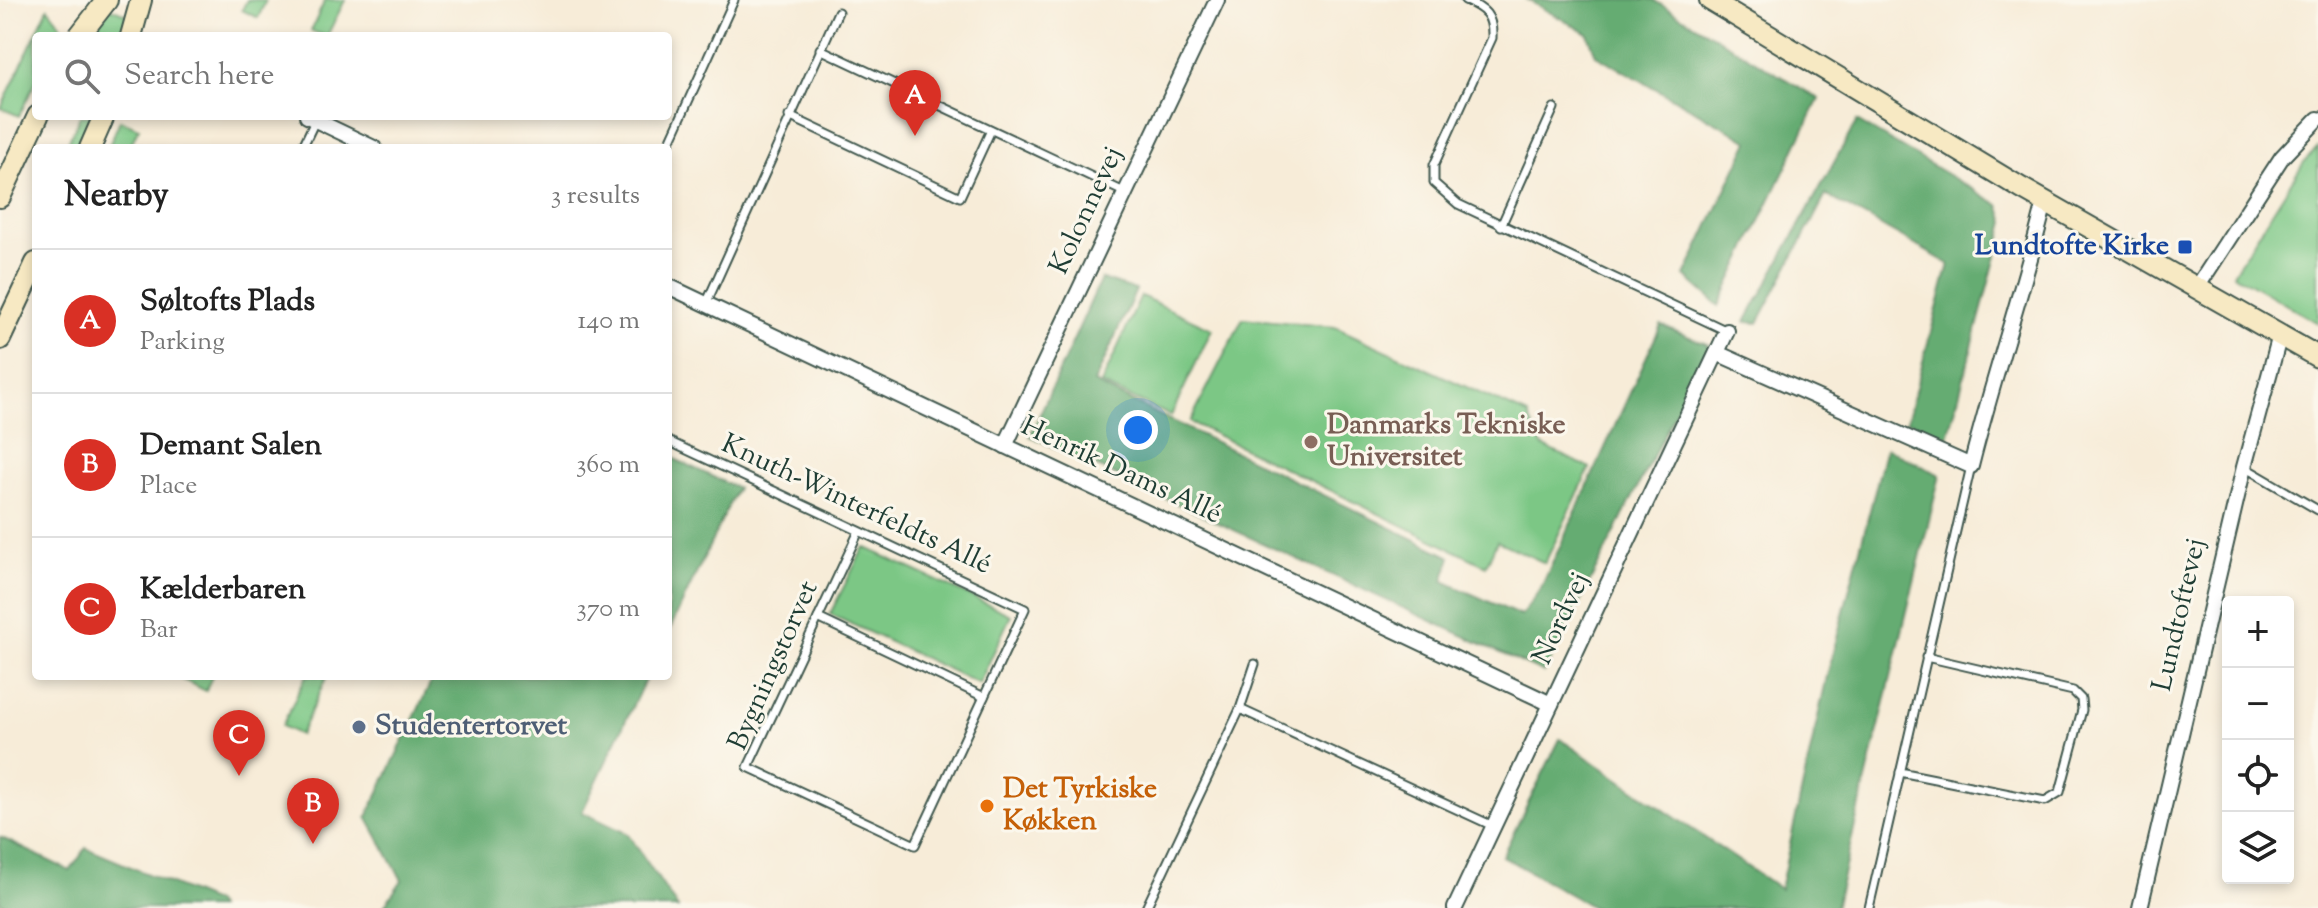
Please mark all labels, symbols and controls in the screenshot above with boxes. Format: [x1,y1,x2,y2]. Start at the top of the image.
search box [32,32,672,120]
icon: search [60,54,104,98]
text: Search here [124,55,274,98]
pin: A [889,70,941,136]
street label: Kolonnevej [1040,140,1134,282]
text: Nearby [64,172,169,221]
text: 3 results [551,178,640,215]
place label: Lundtofte Kirke [1975,227,2169,267]
marker: Lundtofte Kirke [2176,238,2194,256]
text: Søltofts Plads [140,281,315,324]
text: A [79,303,101,340]
text: 140 m [577,303,640,340]
text: Parking [140,324,225,361]
place label: Danmarks Tekniske Universitet [1327,406,1566,478]
street label: Henrik Dams Allé [1014,407,1228,535]
your location [1118,410,1158,450]
text: Demant Salen [140,425,322,468]
street label: Knuth-Winterfeldts Allé [714,425,998,585]
marker: Danmarks Tekniske Universitet [1302,433,1320,451]
text: B [82,447,98,484]
text: 360 m [576,447,640,484]
text: Place [140,468,197,505]
street label: Lundtoftevej [2143,534,2217,696]
street label: Nordvej [1523,566,1601,672]
text: Kælderbaren [140,569,306,612]
street label: Bygningstorvet [719,574,829,757]
text: C [80,591,100,628]
text: 370 m [576,591,640,628]
map controls [2222,596,2294,884]
button: + [2222,596,2294,668]
text: Bar [140,612,178,649]
button: − [2222,668,2294,740]
place label: Studentertorvet [375,707,568,747]
pin: C [213,710,265,776]
marker: Studentertorvet [350,718,368,736]
button: locate [2222,740,2294,812]
place label: Det Tyrkiske Køkken [1003,770,1157,842]
pin: B [287,778,339,844]
marker: Det Tyrkiske Køkken [978,797,996,815]
button: layers [2222,812,2294,884]

